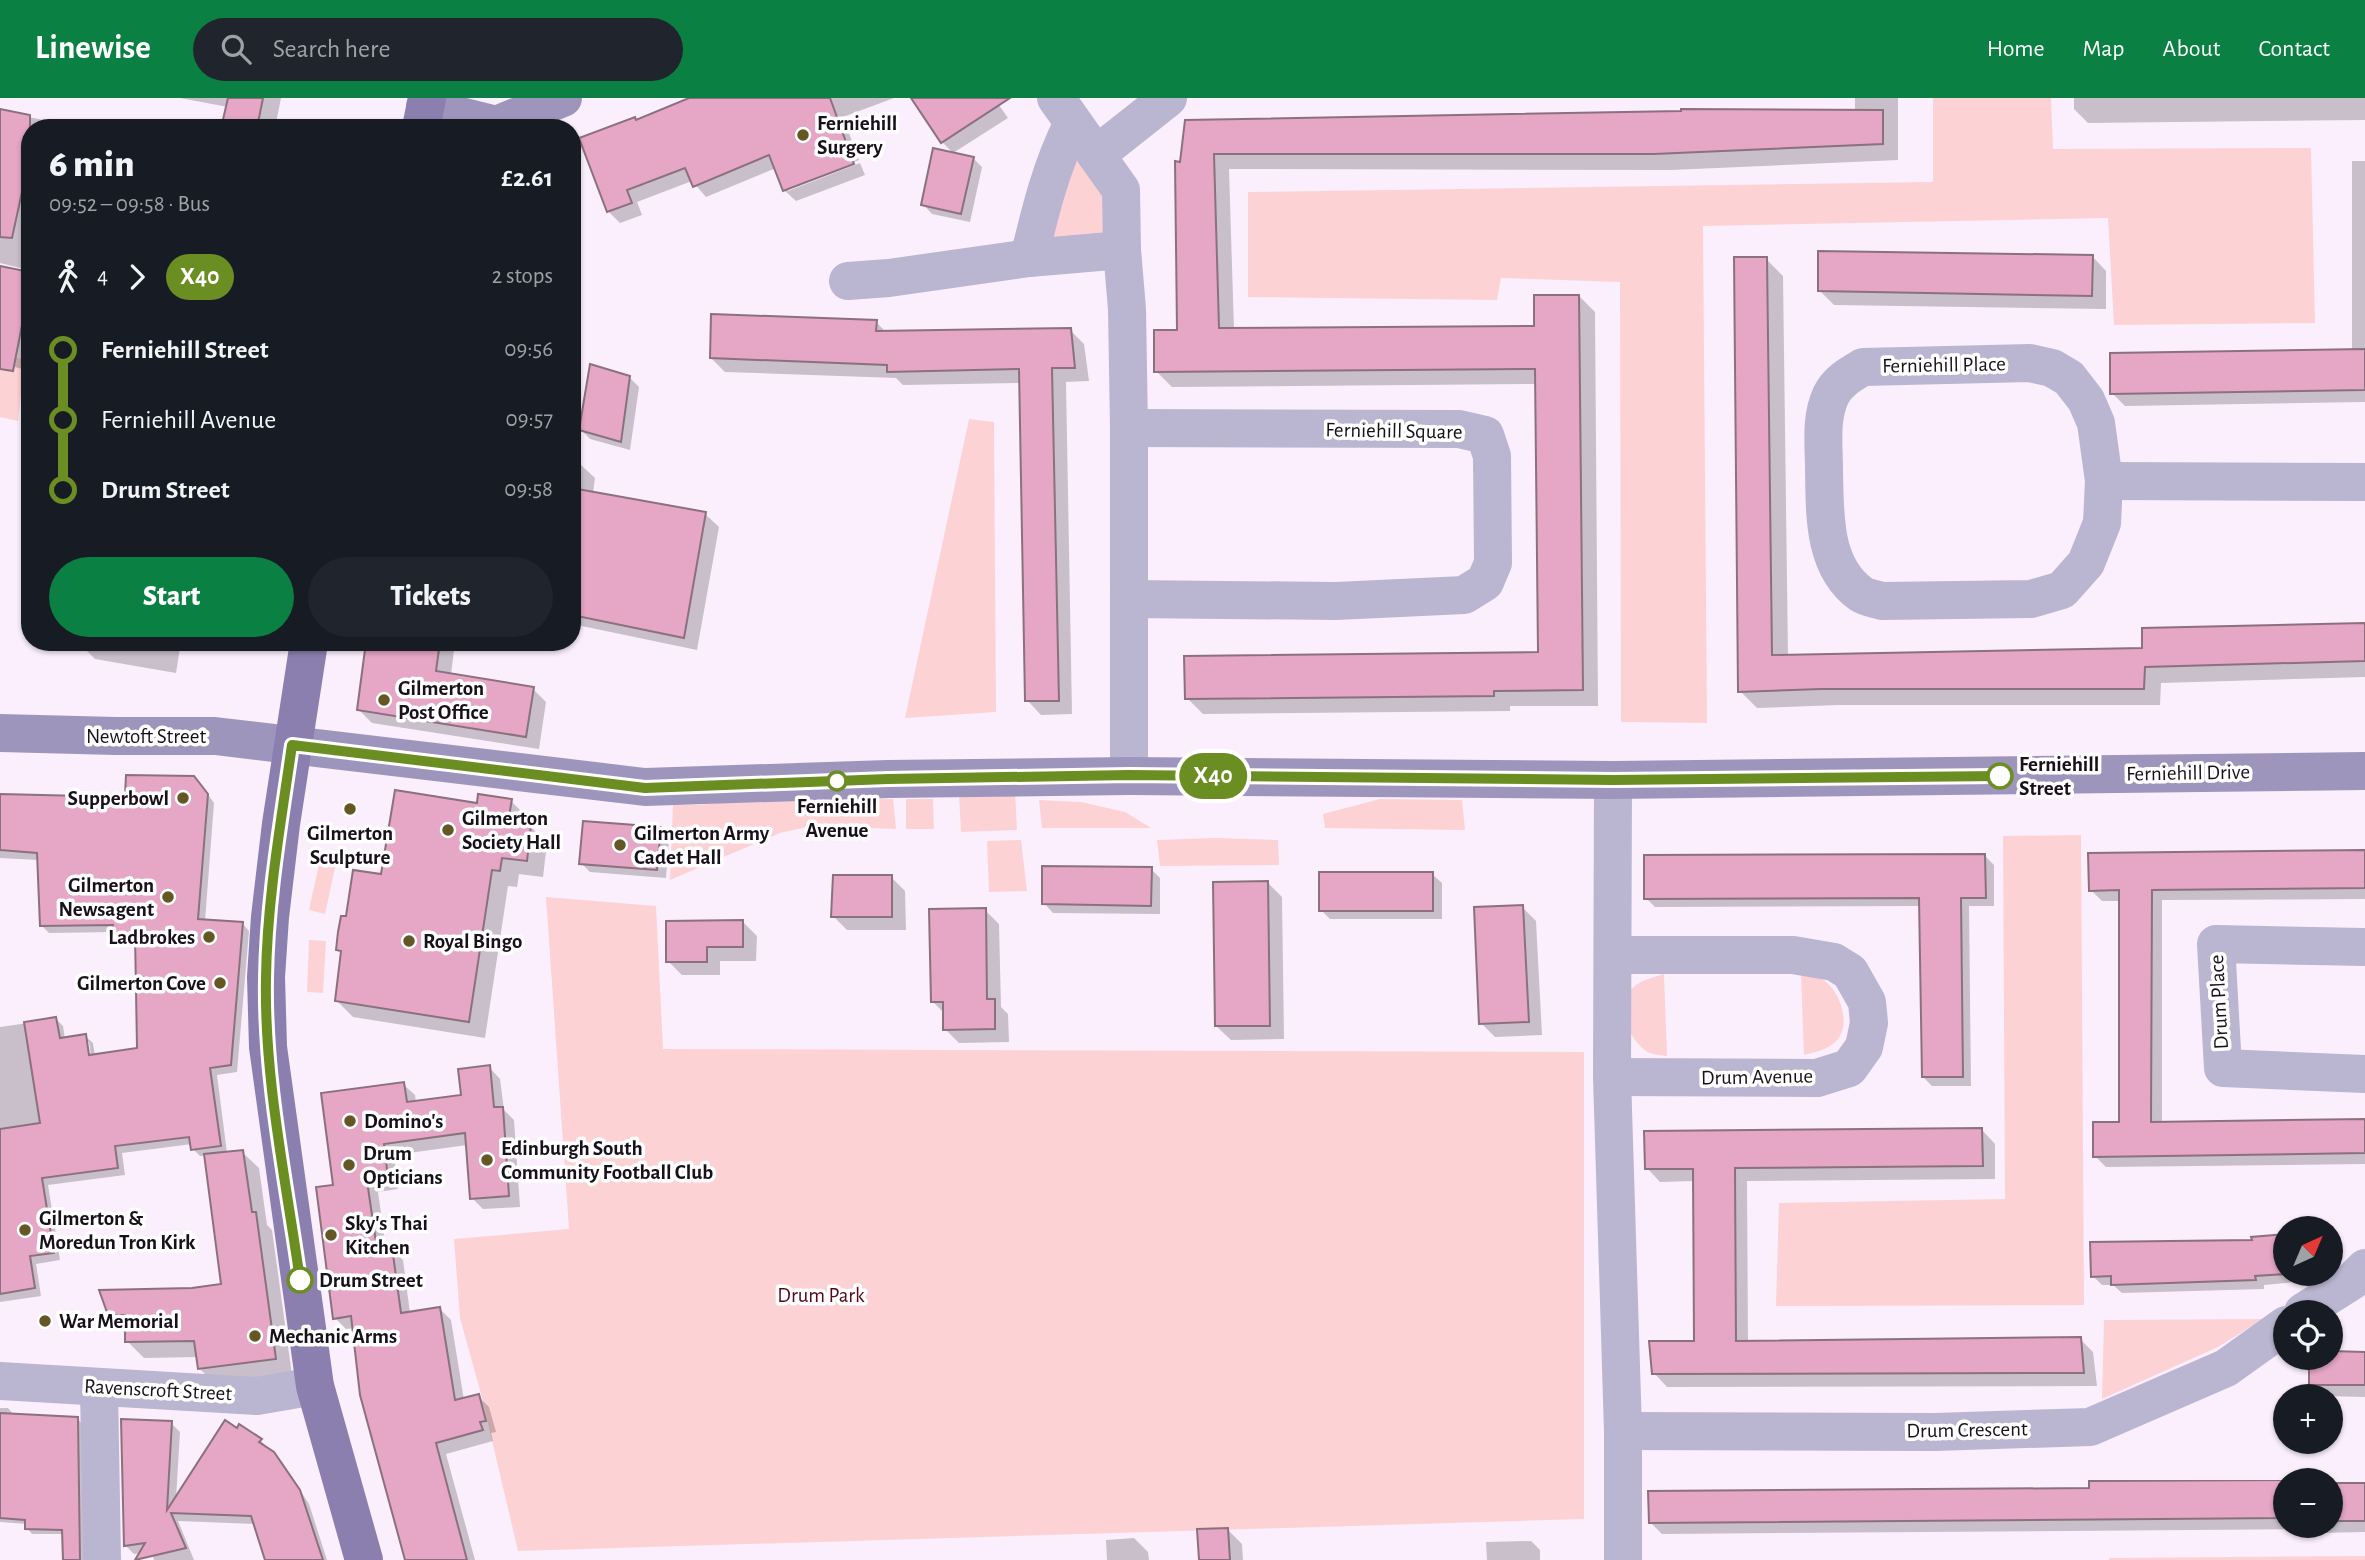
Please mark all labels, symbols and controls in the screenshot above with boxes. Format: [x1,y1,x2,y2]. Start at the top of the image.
search box [193,18,683,81]
icon: search [217,30,255,68]
text: Linewise [35,32,151,65]
text: Search here [273,36,390,62]
text: Home [1987,37,2045,61]
text: Map [2083,37,2125,61]
text: About [2163,37,2220,61]
text: Contact [2258,37,2330,61]
place label: Ferniehill Surgery [817,113,897,158]
marker: Ferniehill Surgery [795,127,811,143]
text: 6 min [49,146,135,184]
text: £2.61 [501,165,553,191]
text: 09:52 – 09:58 · Bus [49,193,210,216]
icon: walk [49,258,87,296]
icon: forward [118,258,156,296]
text: 4 [97,265,108,288]
text: X40 [180,265,220,289]
text: 2 stops [492,265,553,288]
text: Ferniehill Street [101,337,269,363]
text: 09:56 [504,338,553,361]
street label: Ferniehill Place [1882,353,2006,377]
text: Ferniehill Avenue [101,407,276,433]
text: 09:57 [506,408,553,431]
street label: Ferniehill Square [1325,419,1463,443]
text: Drum Street [101,477,230,503]
text: 09:58 [504,478,553,501]
button: Start [49,557,294,637]
button: Tickets [308,557,553,637]
place label: Gilmerton Post Office [398,678,489,723]
marker: Gilmerton Post Office [376,692,392,708]
street label: Newtoft Street [86,726,206,747]
line badge: X40 [1173,753,1253,799]
place label: Ferniehill Street [2019,754,2099,799]
street label: Ferniehill Drive [2126,761,2250,785]
marker: Ferniehill Street [1987,763,2013,789]
text: X40 [1193,764,1233,788]
marker: Ferniehill Avenue [827,771,847,791]
place label: Supperbowl [68,788,169,809]
marker: Supperbowl [175,790,191,806]
place label: Ferniehill Avenue [797,796,877,841]
marker: Gilmerton Sculpture [342,801,358,817]
place label: Gilmerton Society Hall [462,808,561,853]
marker: Gilmerton Society Hall [440,822,456,838]
place label: Gilmerton Sculpture [307,823,393,868]
place label: Gilmerton Army Cadet Hall [634,823,770,868]
marker: Gilmerton Army Cadet Hall [612,837,628,853]
place label: Gilmerton Newsagent [59,875,154,920]
marker: Gilmerton Newsagent [160,889,176,905]
place label: Ladbrokes [108,927,195,948]
marker: Ladbrokes [201,929,217,945]
place label: Royal Bingo [423,931,522,952]
marker: Royal Bingo [401,933,417,949]
street label: Drum Place [2206,954,2232,1050]
place label: Gilmerton Cove [77,973,206,994]
marker: Gilmerton Cove [212,975,228,991]
street label: Drum Avenue [1701,1066,1813,1088]
place label: Domino's [364,1111,443,1132]
marker: Domino's [342,1113,358,1129]
place label: Edinburgh South Community Football Club [501,1138,713,1183]
place label: Drum Opticians [363,1143,443,1188]
marker: Edinburgh South Community Football Club [479,1152,495,1168]
marker: Drum Opticians [341,1157,357,1173]
place label: Gilmerton & Moredun Tron Kirk [39,1208,196,1253]
place label: Sky's Thai Kitchen [345,1213,428,1258]
north arrow [2273,1216,2343,1286]
map controls [2273,1216,2343,1538]
marker: Gilmerton & Moredun Tron Kirk [17,1222,33,1238]
marker: Sky's Thai Kitchen [323,1227,339,1243]
marker: Drum Street [287,1267,313,1293]
place label: Drum Street [319,1270,423,1291]
park label: Drum Park [777,1285,865,1306]
button: locate [2273,1300,2343,1370]
place label: War Memorial [59,1311,179,1332]
marker: War Memorial [37,1313,53,1329]
place label: Mechanic Arms [269,1326,397,1347]
marker: Mechanic Arms [247,1328,263,1344]
street label: Ravenscroft Street [83,1376,233,1404]
button: + [2273,1384,2343,1454]
street label: Drum Crescent [1906,1418,2028,1442]
button: − [2273,1468,2343,1538]

